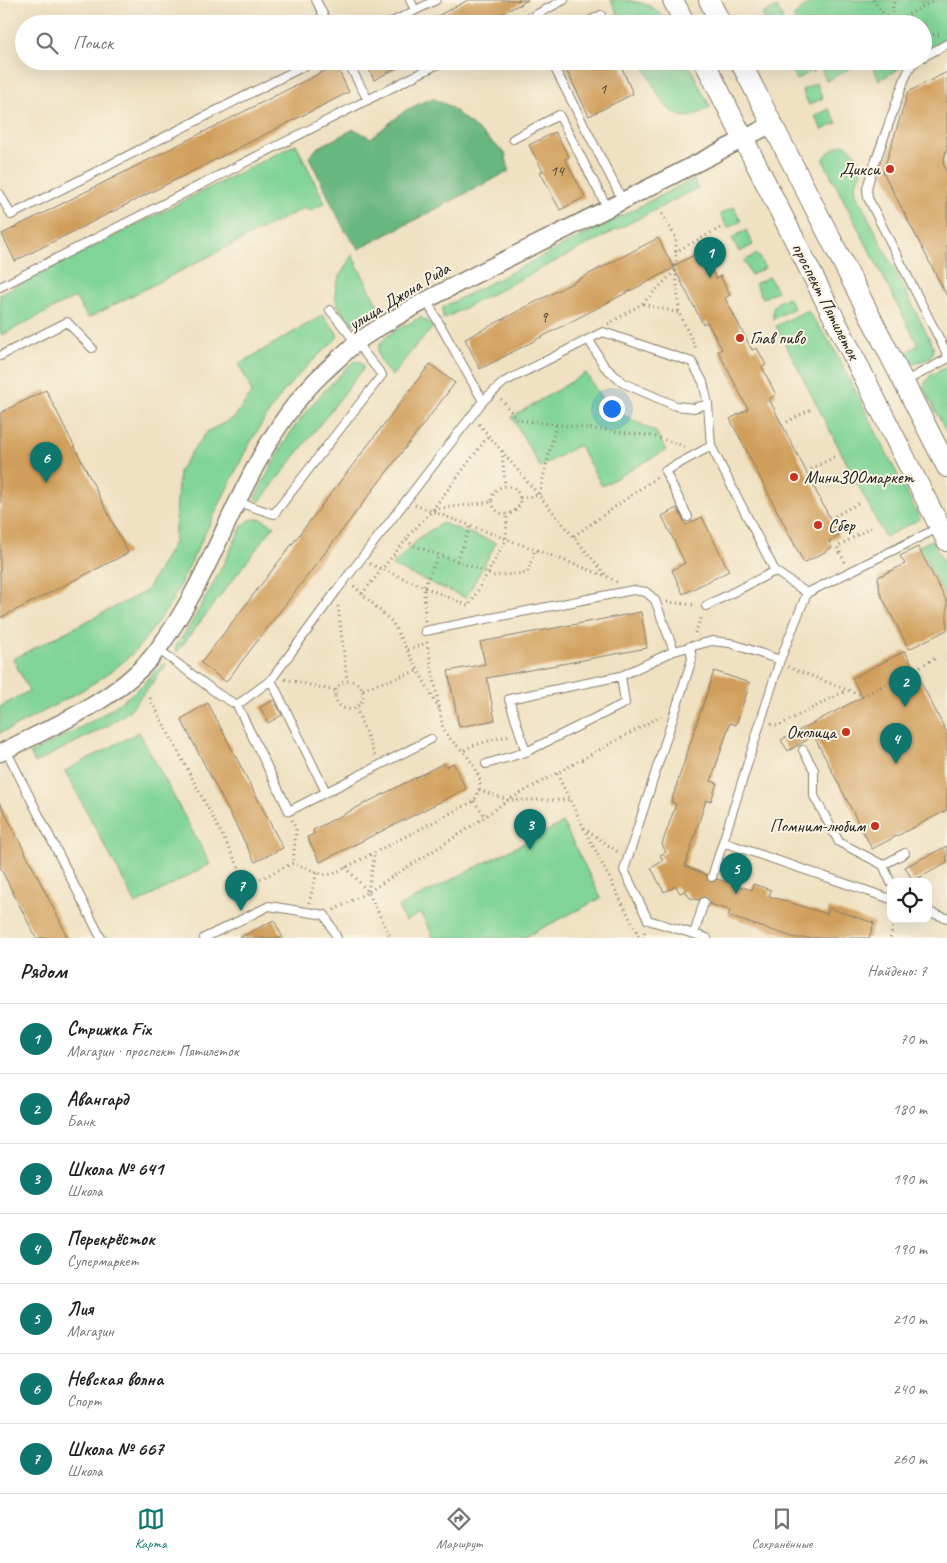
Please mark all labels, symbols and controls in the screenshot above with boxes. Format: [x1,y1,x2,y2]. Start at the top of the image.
search box [15,15,932,70]
icon: search [33,29,61,57]
text: Поиск [73,31,113,55]
house number: 1 [600,80,608,99]
place label: Дикси [840,158,881,180]
house number: 14 [550,162,565,181]
marker: Дикси [884,163,896,175]
pin: 1 [694,237,726,278]
street label: проспект Пятилеток [787,239,866,365]
street label: улица Джона Рида [344,257,454,335]
house number: 9 [541,308,549,327]
place label: Глав пиво [750,327,807,349]
marker: Глав пиво [734,332,746,344]
your location [599,396,625,422]
pin: 6 [30,442,62,483]
place label: МиниЗООмаркет [804,466,914,488]
marker: МиниЗООмаркет [788,471,800,483]
place label: Сбер [828,514,856,536]
marker: Сбер [812,519,824,531]
pin: 2 [889,666,921,707]
place label: Околица [787,721,838,743]
pin: 4 [880,723,912,764]
marker: Околица [840,726,852,738]
pin: 3 [514,809,546,850]
place label: Помним-любим [770,815,867,837]
marker: Помним-любим [869,820,881,832]
pin: 5 [720,853,752,894]
pin: 7 [225,870,257,911]
map controls [887,878,932,923]
button: locate [887,878,932,923]
text: Рядом [20,958,67,984]
text: Найдено: 7 [867,961,927,981]
text: Стрижка Fix [67,1017,151,1041]
text: 1 [32,1029,40,1049]
text: 70 m [900,1029,927,1049]
text: Магазин · проспект Пятилеток [67,1041,239,1061]
text: Авангард [67,1087,128,1111]
text: 2 [32,1099,40,1119]
text: 180 m [893,1099,927,1119]
text: Банк [67,1111,95,1131]
text: Школа № 641 [67,1157,163,1181]
text: 3 [32,1169,40,1189]
text: 190 m [893,1169,927,1189]
text: Школа [67,1181,102,1201]
text: Перекрёсток [67,1227,155,1251]
text: 4 [32,1239,40,1259]
text: 190 m [893,1239,927,1259]
text: Супермаркет [67,1251,138,1271]
text: Лия [67,1297,93,1321]
text: 5 [33,1309,39,1329]
text: 210 m [893,1309,927,1329]
text: Магазин [67,1321,114,1341]
text: Невская волна [67,1367,163,1391]
text: 6 [32,1379,40,1399]
text: 240 m [893,1379,927,1399]
text: Спорт [67,1391,102,1411]
text: Школа № 667 [67,1437,164,1461]
text: 7 [32,1449,40,1469]
text: 260 m [893,1449,927,1469]
text: Школа [67,1461,102,1481]
tab: Карта [135,1505,167,1552]
tab: Маршрут [436,1505,482,1552]
tab: Сохранённые [752,1505,812,1552]

